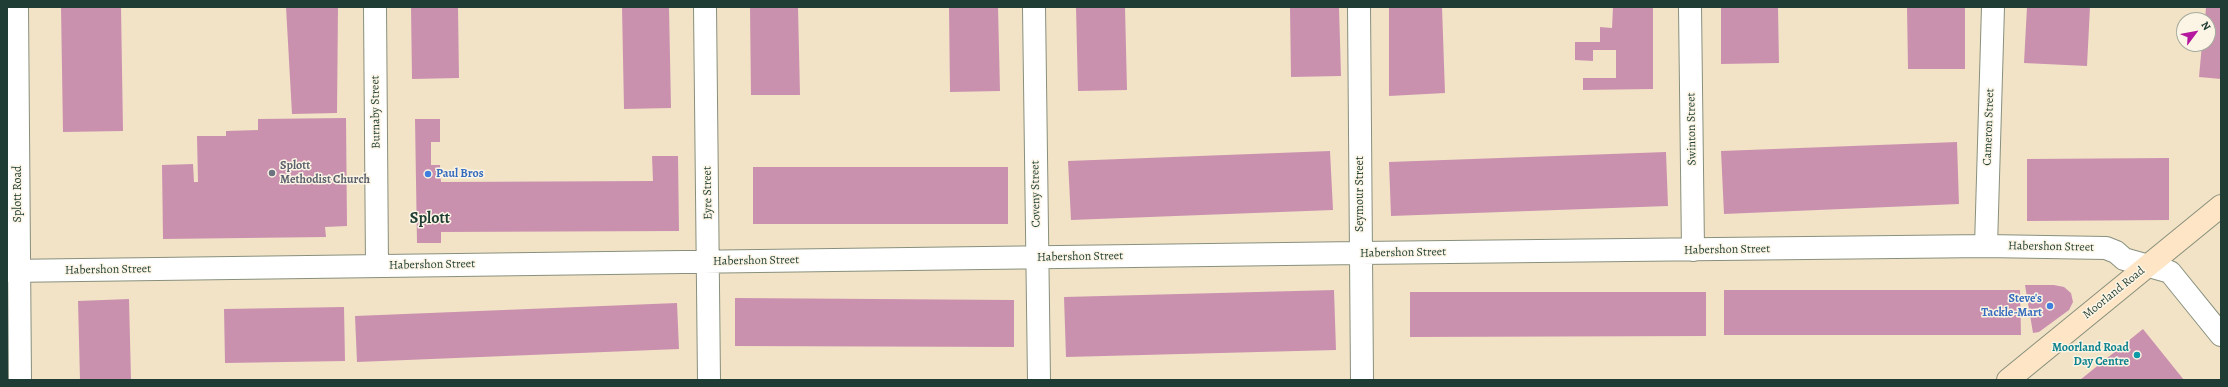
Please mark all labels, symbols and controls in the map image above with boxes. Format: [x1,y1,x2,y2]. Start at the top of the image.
north arrow [2176,12,2216,52]
text: N [2197,19,2214,33]
street label: Burnaby Street [368,75,384,149]
street label: Cameron Street [1980,88,1998,166]
street label: Swinton Street [1684,92,1700,166]
street label: Seymour Street [1353,156,1367,232]
place label: Splott Methodist Church [280,159,370,187]
street label: Coveny Street [1028,160,1044,228]
street label: Splott Road [11,166,25,222]
street label: Eyre Street [700,166,716,220]
place label: Paul Bros [436,167,484,181]
marker: Splott Methodist Church [267,168,277,178]
marker: Paul Bros [423,169,433,179]
district label: Splott [410,209,450,229]
street label: Habershon Street [2008,239,2094,255]
street label: Habershon Street [1684,242,1770,258]
street label: Habershon Street [1360,245,1446,261]
street label: Habershon Street [1037,249,1123,265]
street label: Habershon Street [713,253,799,269]
street label: Habershon Street [389,257,475,273]
street label: Habershon Street [65,262,151,278]
street label: Moorland Road [2080,264,2148,322]
place label: Steve's Tackle-Mart [1981,292,2042,320]
marker: Steve's Tackle-Mart [2045,301,2055,311]
place label: Moorland Road Day Centre [2052,341,2129,369]
marker: Moorland Road Day Centre [2132,350,2142,360]

